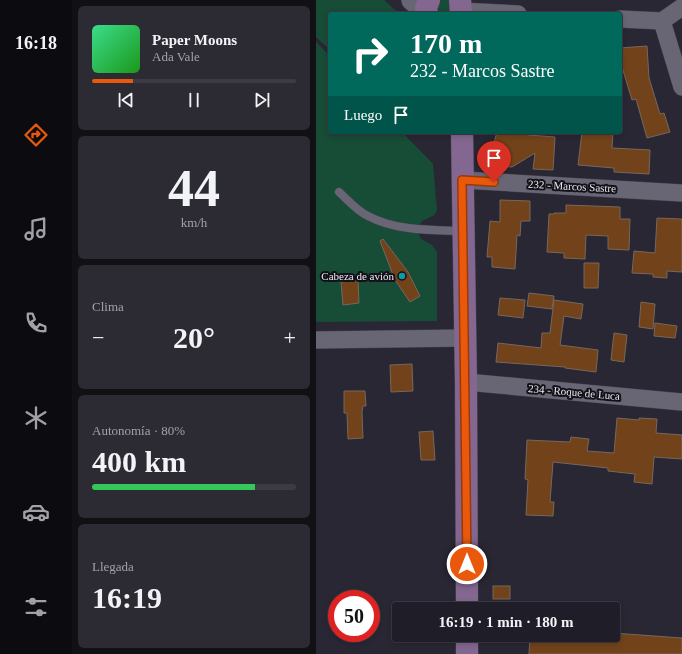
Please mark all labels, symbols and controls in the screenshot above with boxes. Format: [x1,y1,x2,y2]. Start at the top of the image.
icon: right [344,28,396,80]
text: 170 m [410,28,482,59]
text: Paper Moons [152,32,237,48]
text: 16:18 [15,33,57,53]
text: Ada Vale [152,49,200,64]
text: 232 - Marcos Sastre [410,61,554,81]
icon: previous [115,89,137,111]
icon: pause [183,89,205,111]
icon: next [251,89,273,111]
icon: arrive [390,104,412,126]
text: Luego [344,107,382,123]
icon: directions [22,121,50,149]
pin [477,141,511,182]
icon: arrive [483,147,505,169]
text: 44 [168,160,220,217]
street label: 232 - Marcos Sastre [528,178,617,194]
icon: music [22,215,50,243]
text: km/h [181,215,207,230]
place label: Cabeza de avión [321,270,394,282]
marker: Cabeza de avión [397,271,407,281]
text: Clima [92,299,124,314]
icon: phone [22,309,50,337]
text: 20° [173,321,215,354]
text: − [92,325,104,350]
text: + [284,325,296,350]
street label: 234 - Roque de Luca [528,382,621,402]
icon: climate [22,404,50,432]
text: Autonomía · 80% [92,423,185,438]
text: 400 km [92,445,186,478]
icon: car [22,498,50,526]
position arrow [446,543,488,585]
text: Llegada [92,559,134,574]
text: 16:19 [92,581,162,614]
speed limit sign: 50 [328,590,380,642]
icon: filters [22,593,50,621]
text: 16:19 · 1 min · 180 m [439,614,574,630]

